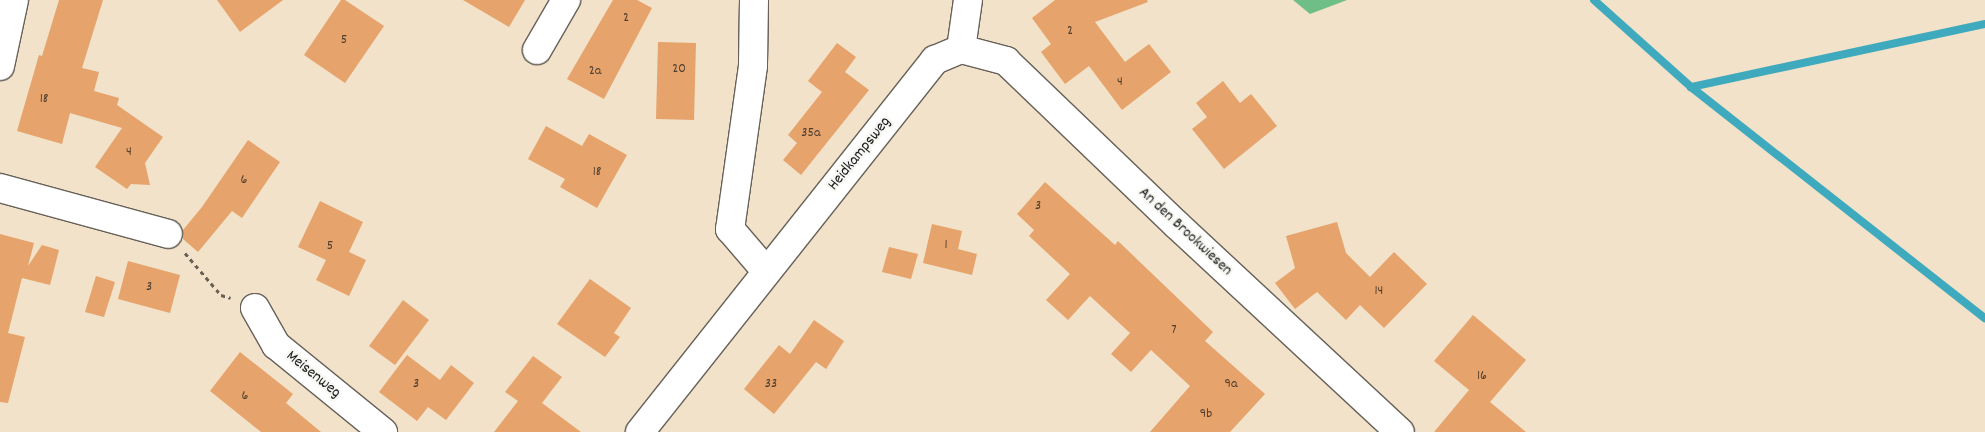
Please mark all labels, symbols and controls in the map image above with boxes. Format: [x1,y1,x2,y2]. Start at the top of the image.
house number: 2 [623,10,629,26]
house number: 2 [1067,23,1073,39]
house number: 5 [341,32,347,48]
house number: 20 [672,61,686,77]
house number: 2a [589,63,601,79]
house number: 4 [1117,74,1123,90]
house number: 18 [40,91,48,107]
street label: Heidkampsweg [824,113,896,195]
house number: 35a [801,125,821,141]
house number: 4 [126,144,132,160]
house number: 18 [593,164,601,180]
house number: 6 [241,172,247,188]
street label: An den Brookwiesen [1134,184,1236,280]
house number: 3 [1035,198,1041,214]
house number: 1 [944,237,948,253]
house number: 5 [327,238,333,254]
house number: 3 [146,279,152,295]
house number: 14 [1375,283,1383,299]
house number: 7 [1171,322,1177,338]
street label: Meisenweg [282,347,344,403]
house number: 16 [1477,368,1487,384]
house number: 3 [413,376,419,392]
house number: 33 [765,376,777,392]
house number: 9a [1225,376,1237,392]
house number: 6 [242,388,248,404]
house number: 9b [1200,406,1212,422]

